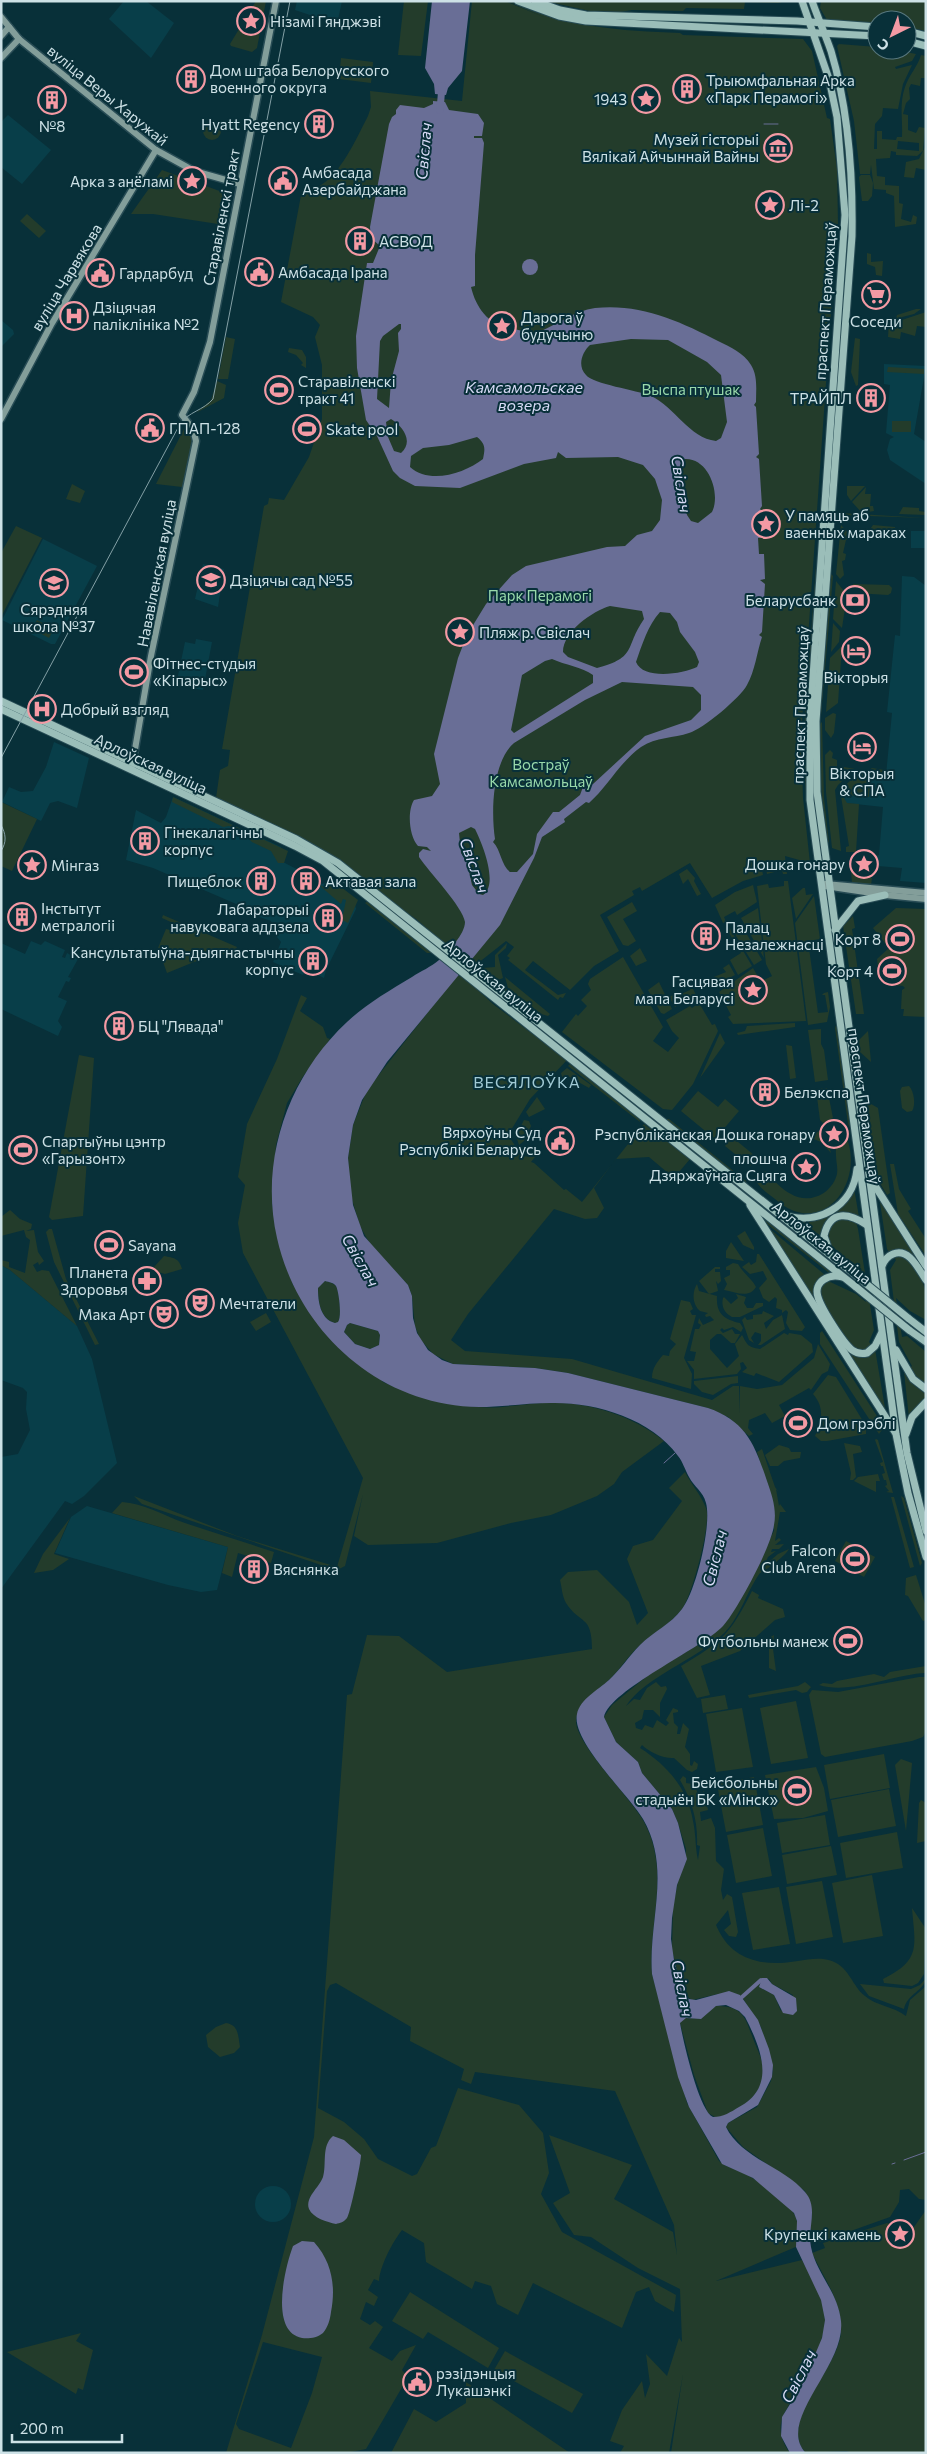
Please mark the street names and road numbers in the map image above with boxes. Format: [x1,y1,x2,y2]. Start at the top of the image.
street label: вуліца Веры Харужай [44,41,172,149]
street label: Старавіленскі тракт [199,147,243,287]
street label: вуліца Чарвякова [27,220,105,334]
street label: праспект Пераможцаў [811,221,839,380]
street label: Нававіленская вуліца [133,498,179,648]
street label: праспект Пераможцаў [788,626,812,784]
street label: Арлоўская вуліца [92,729,210,797]
street label: Арлоўская вуліца [441,935,547,1025]
street label: праспект Пераможцаў [845,1027,885,1186]
street label: Арлоўская вуліца [769,1197,875,1287]

